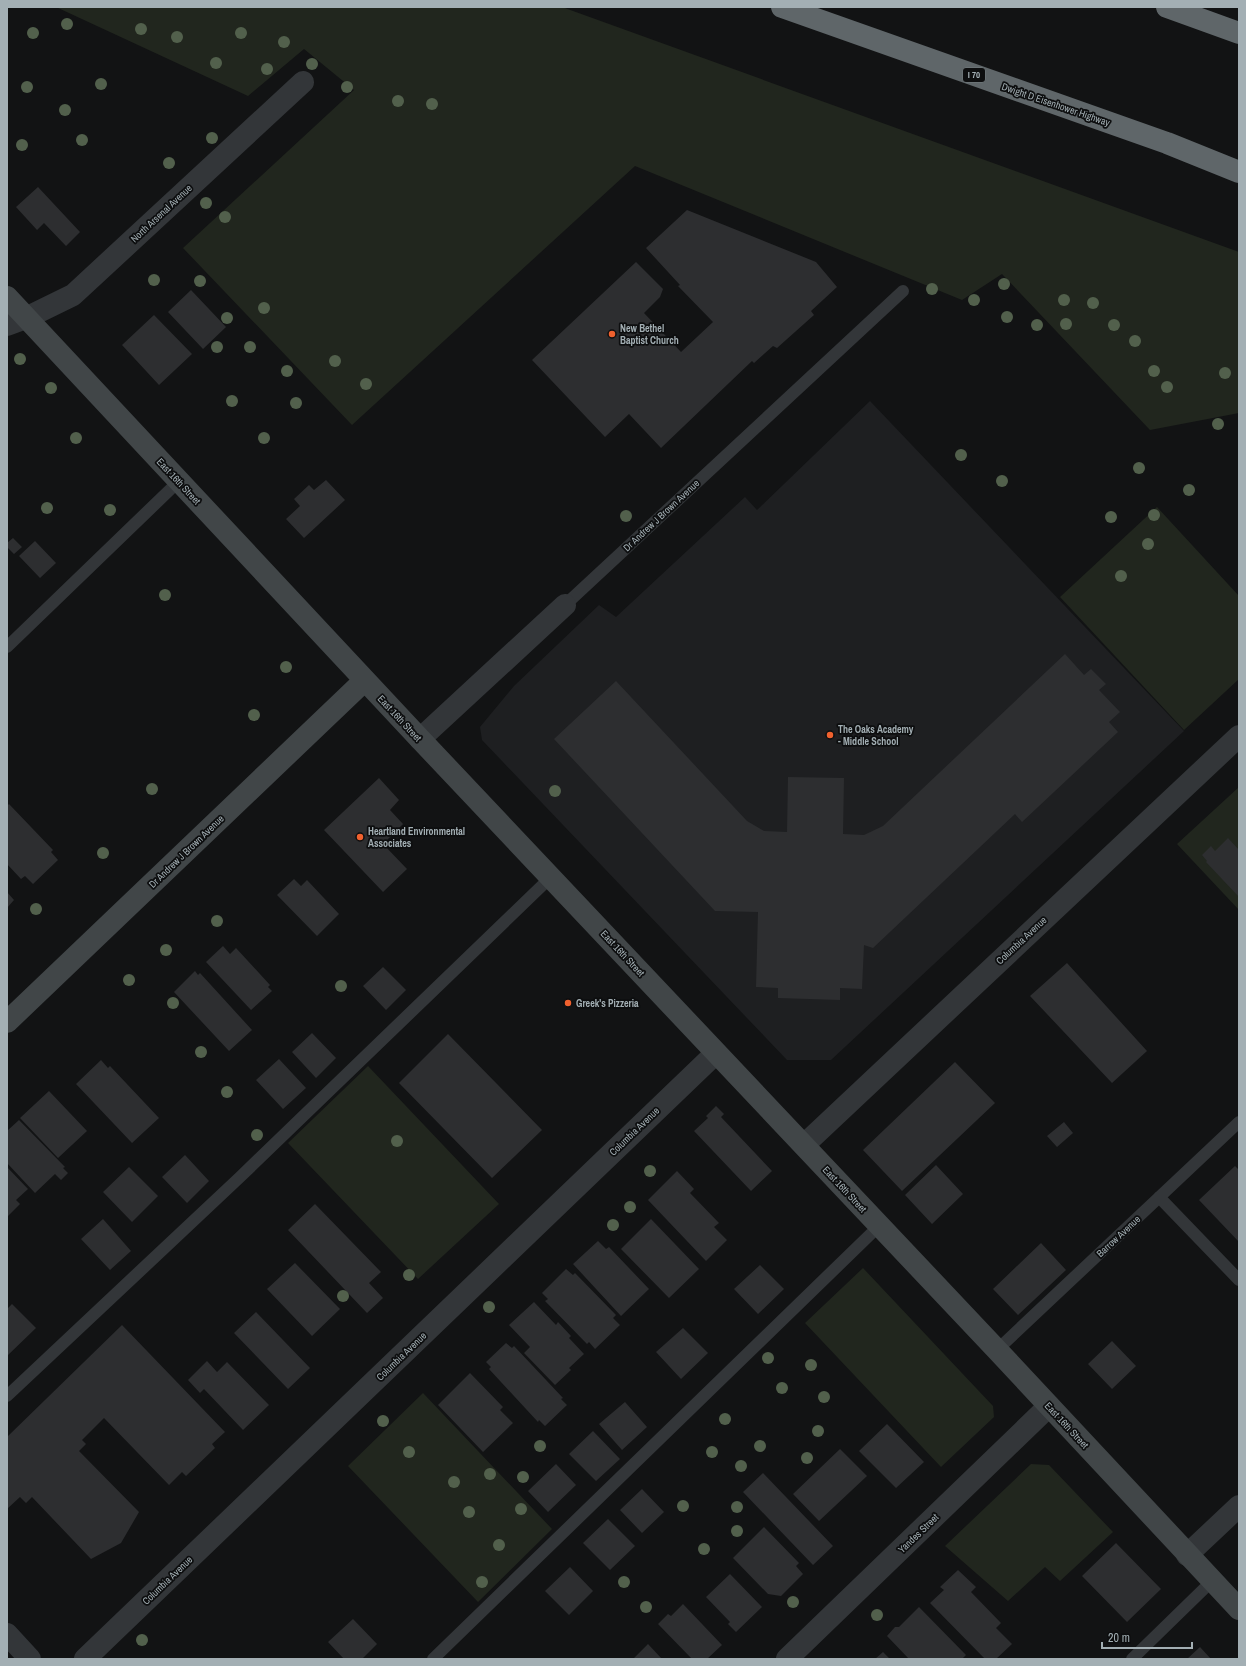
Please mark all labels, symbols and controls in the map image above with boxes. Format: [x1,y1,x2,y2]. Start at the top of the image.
road number: I 70 [963,68,985,82]
street label: Dwight D Eisenhower Highway [1000,80,1112,129]
street label: North Arsenal Avenue [128,181,195,245]
place label: New Bethel Baptist Church [620,322,679,347]
marker: New Bethel Baptist Church [607,329,617,339]
street label: East 16th Street [154,455,204,508]
street label: Dr Andrew J Brown Avenue [620,476,703,554]
street label: East 16th Street [375,692,425,745]
place label: The Oaks Academy - Middle School [838,723,914,748]
marker: The Oaks Academy - Middle School [825,730,835,740]
street label: Dr Andrew J Brown Avenue [146,812,227,891]
place label: Heartland Environmental Associates [368,825,465,850]
marker: Heartland Environmental Associates [355,832,365,842]
street label: Columbia Avenue [993,913,1050,967]
street label: East 16th Street [598,927,648,980]
place label: Greek's Pizzeria [576,997,639,1010]
marker: Greek's Pizzeria [563,998,573,1008]
street label: Columbia Avenue [607,1104,662,1158]
street label: East 16th Street [820,1163,870,1216]
street label: Barrow Avenue [1094,1212,1143,1260]
street label: Columbia Avenue [374,1329,429,1383]
street label: East 16th Street [1042,1399,1092,1452]
street label: Yandes Street [895,1510,942,1556]
street label: Columbia Avenue [140,1553,195,1607]
scale bar [1102,1624,1192,1650]
text: 20 m [1108,1630,1130,1646]

